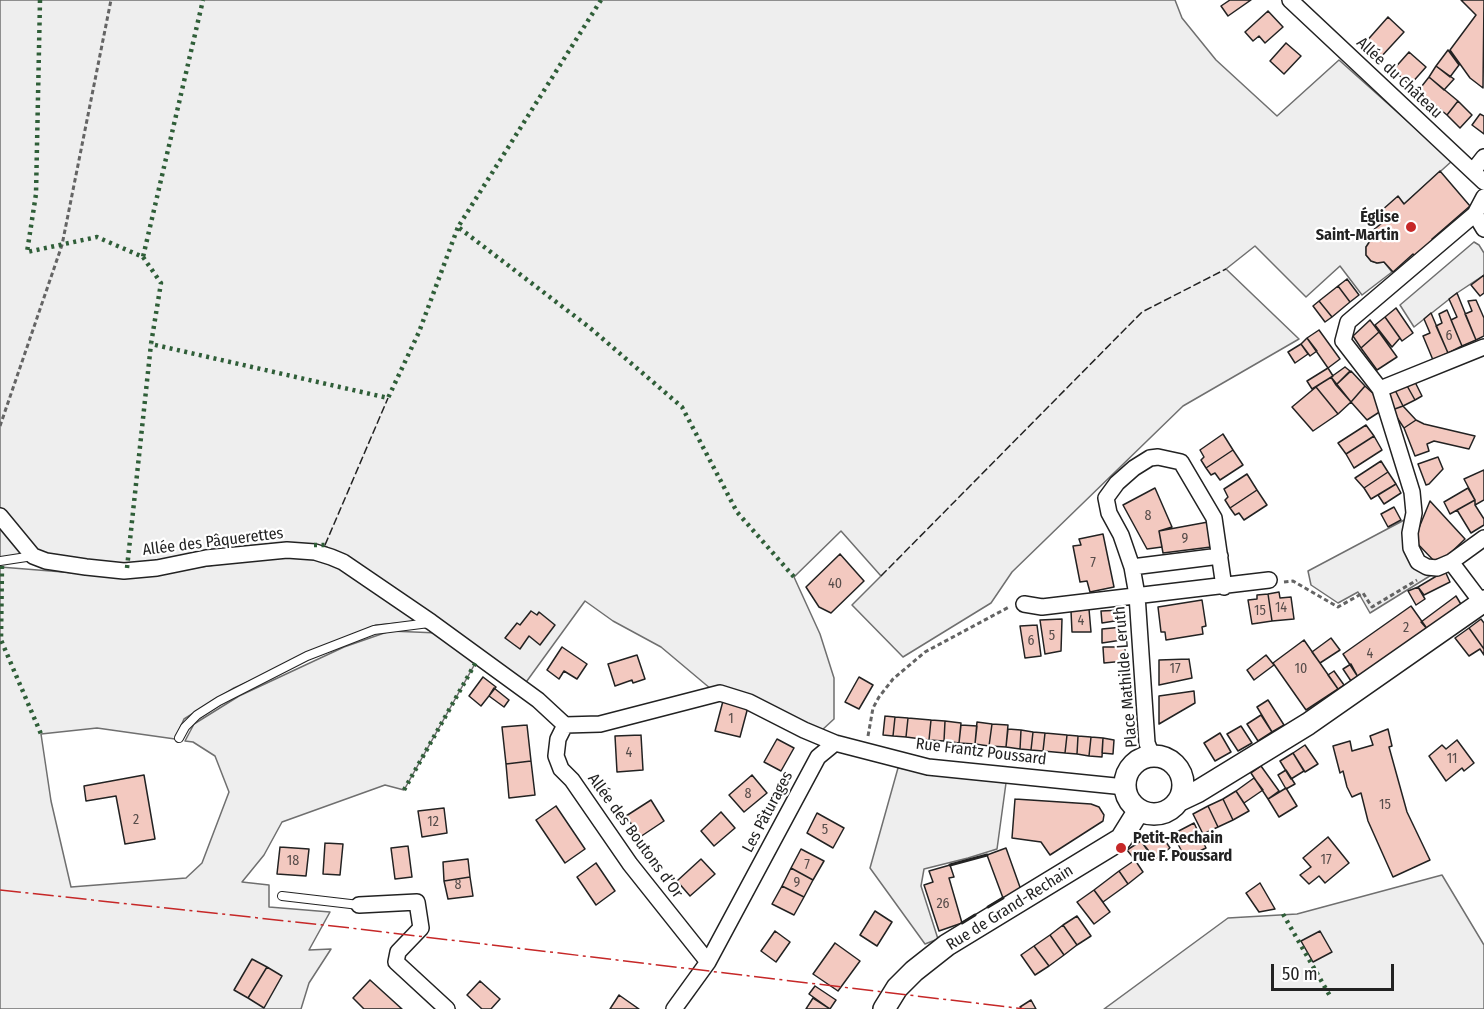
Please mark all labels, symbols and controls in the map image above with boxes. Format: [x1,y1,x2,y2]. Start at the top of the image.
street label: Allée du Château [1352,33,1446,123]
place label: Église Saint-Martin [1316,208,1399,246]
marker: Église Saint-Martin [1404,220,1418,234]
house number: 6 [1446,328,1452,344]
house number: 8 [1145,508,1151,524]
street label: Allée des Pâquerettes [142,524,284,560]
house number: 9 [1182,531,1188,547]
house number: 7 [1090,555,1096,571]
house number: 40 [828,576,842,592]
house number: 14 [1275,600,1287,616]
house number: 15 [1254,603,1266,619]
street label: Place Mathilde Leruth [1110,605,1142,749]
house number: 4 [1078,613,1084,629]
house number: 2 [1403,620,1409,636]
house number: 5 [1049,628,1055,644]
house number: 6 [1028,633,1034,649]
house number: 4 [1367,646,1373,662]
house number: 17 [1169,661,1181,677]
house number: 10 [1295,661,1307,677]
house number: 1 [728,711,734,727]
street label: Rue Frantz Poussard [915,734,1047,770]
house number: 4 [626,745,632,761]
house number: 11 [1447,751,1457,767]
street label: Les Pâturages [739,768,797,856]
street label: Allée des Boutons d’Or [583,770,687,902]
house number: 8 [745,786,751,802]
house number: 15 [1379,797,1391,813]
house number: 2 [133,812,139,828]
house number: 12 [427,814,439,830]
house number: 5 [822,822,828,838]
place label: Petit-Rechain rue F. Poussard [1133,829,1232,867]
marker: Petit-Rechain rue F. Poussard [1114,841,1128,855]
house number: 17 [1320,852,1332,868]
house number: 18 [287,853,299,869]
house number: 7 [804,857,810,873]
street label: Rue de Grand-Rechain [943,861,1077,955]
house number: 9 [794,875,800,891]
house number: 8 [455,877,461,893]
house number: 26 [936,896,950,912]
scale bar [1274,952,1397,990]
text: 50 m [1282,963,1318,985]

